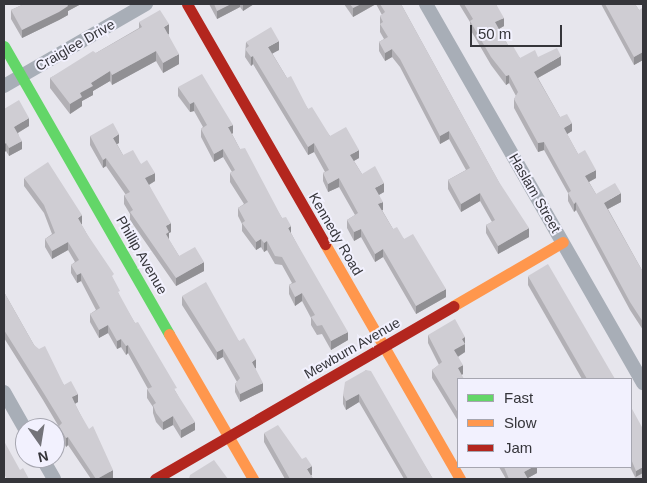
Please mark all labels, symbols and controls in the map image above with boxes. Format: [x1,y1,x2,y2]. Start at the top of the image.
scale bar [472,15,564,47]
street label: Craiglee Drive [32,16,118,74]
text: 50 m [478,25,511,42]
street label: Haslam Street [506,150,564,236]
street label: Kennedy Road [306,190,366,278]
street label: Phillip Avenue [113,212,171,298]
street label: Mewburn Avenue [301,314,403,382]
legend [457,378,632,468]
text: Fast [504,389,533,406]
text: Slow [504,414,537,431]
north arrow [15,418,65,468]
text: Jam [504,439,532,456]
text: N [36,448,50,466]

